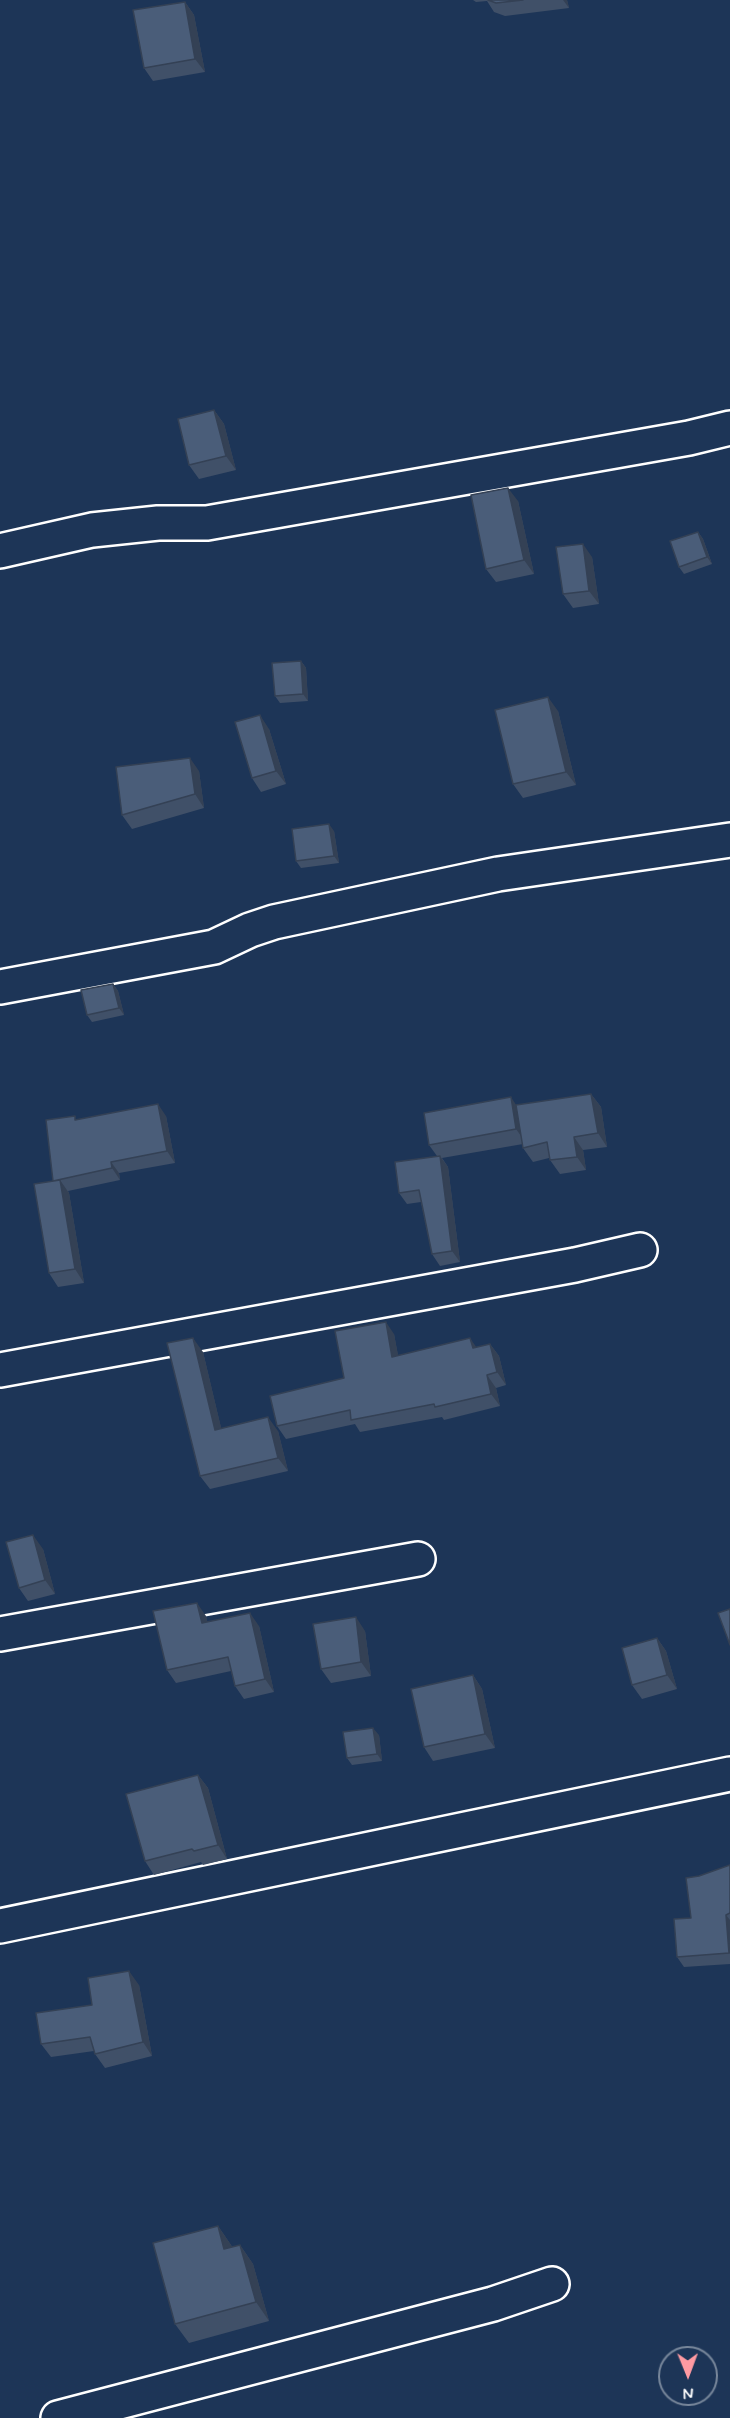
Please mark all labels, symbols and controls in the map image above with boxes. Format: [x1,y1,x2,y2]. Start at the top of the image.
north arrow [658,2346,718,2406]
text: N [683,2382,694,2403]

